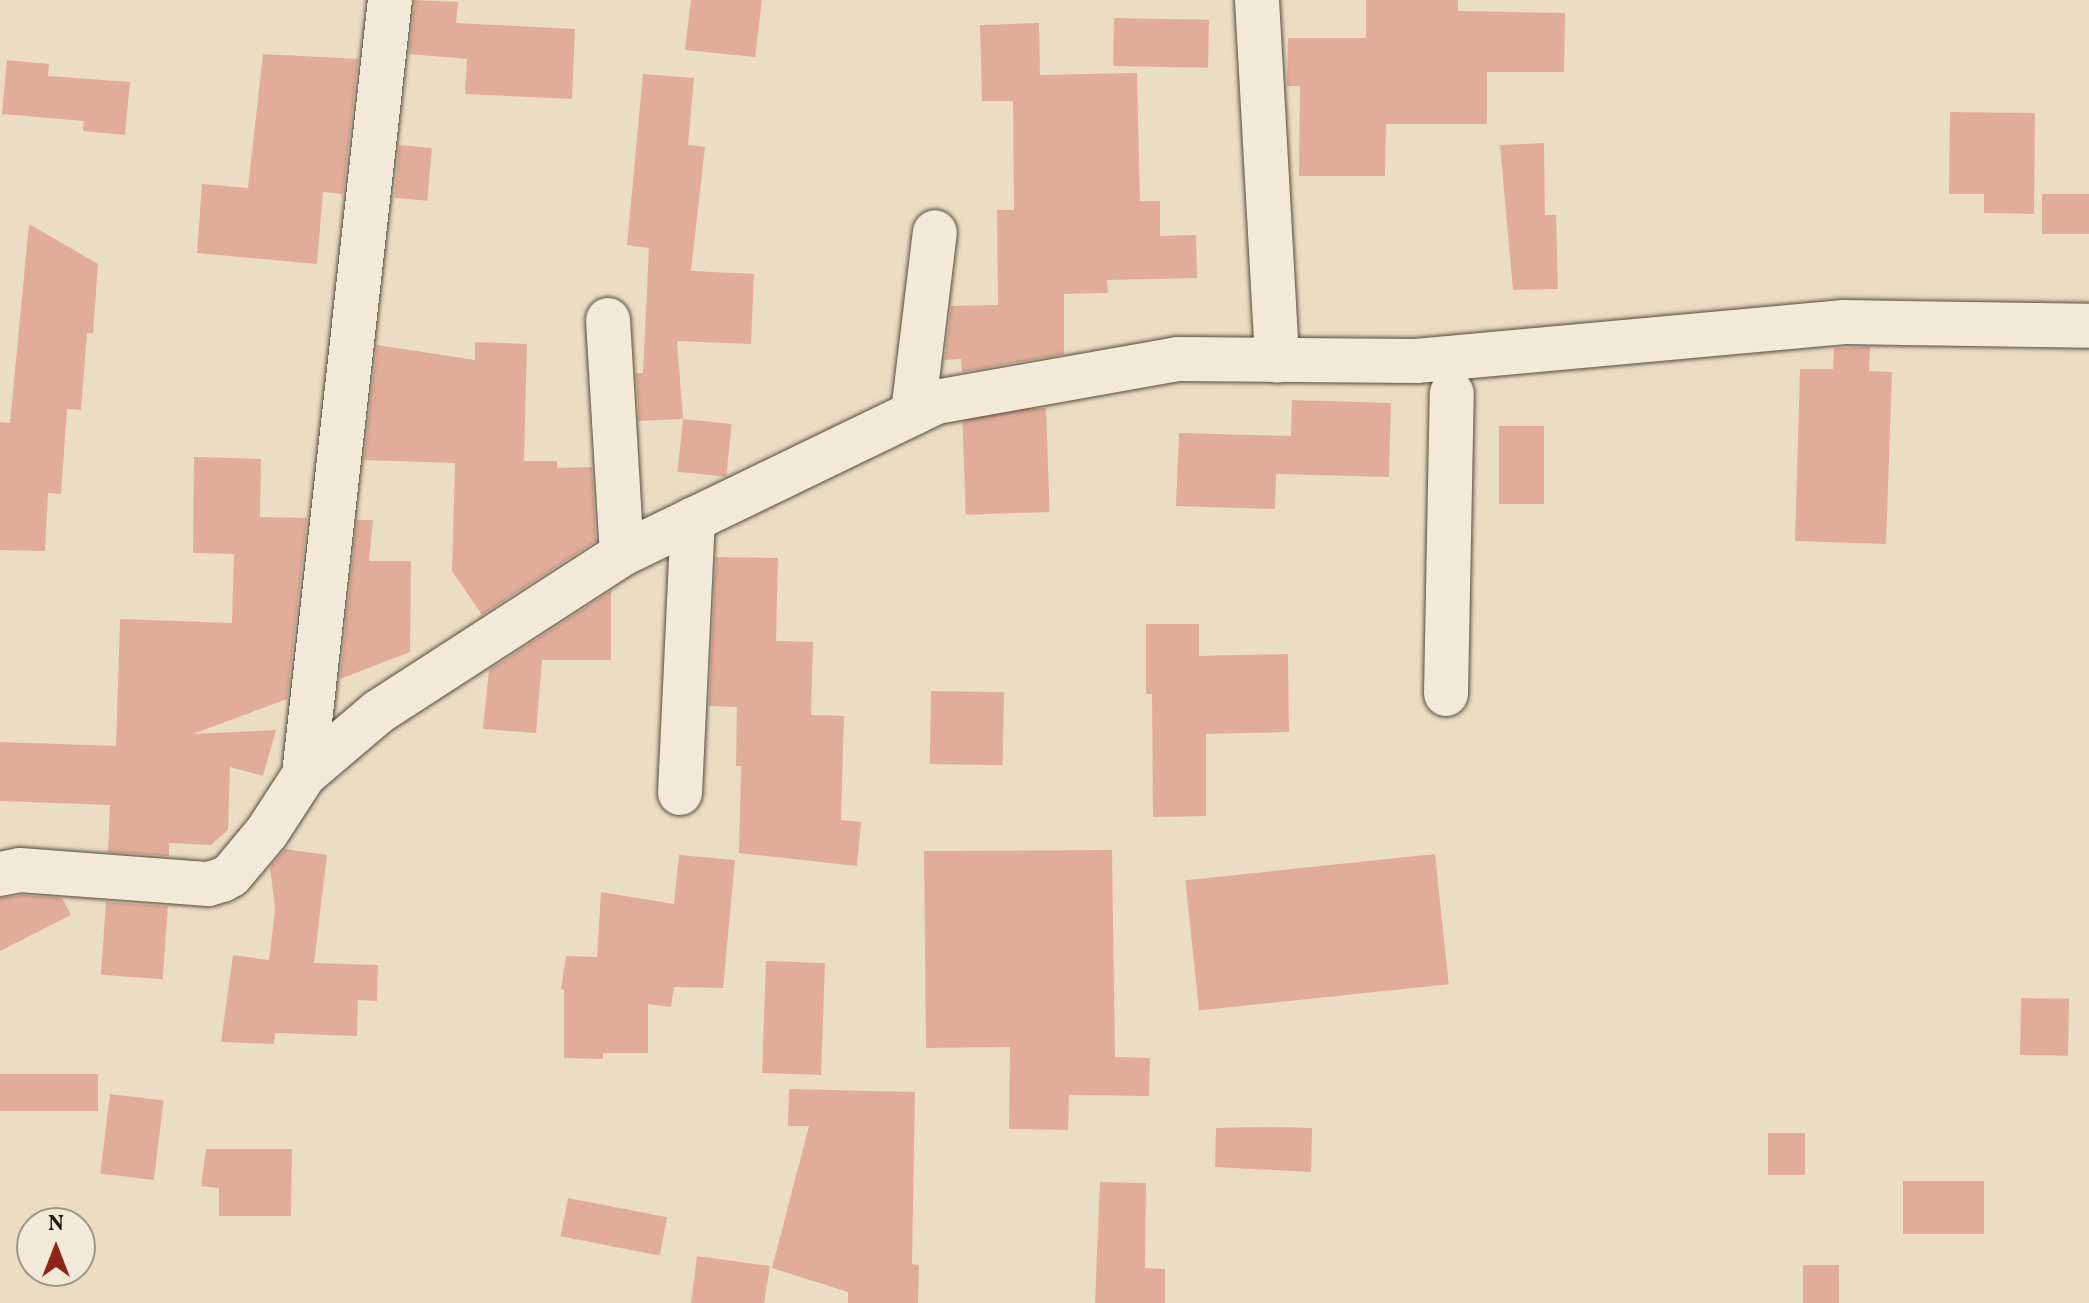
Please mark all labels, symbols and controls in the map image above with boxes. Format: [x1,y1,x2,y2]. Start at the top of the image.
north arrow [16,1207,96,1287]
text: N [48,1209,64,1240]

